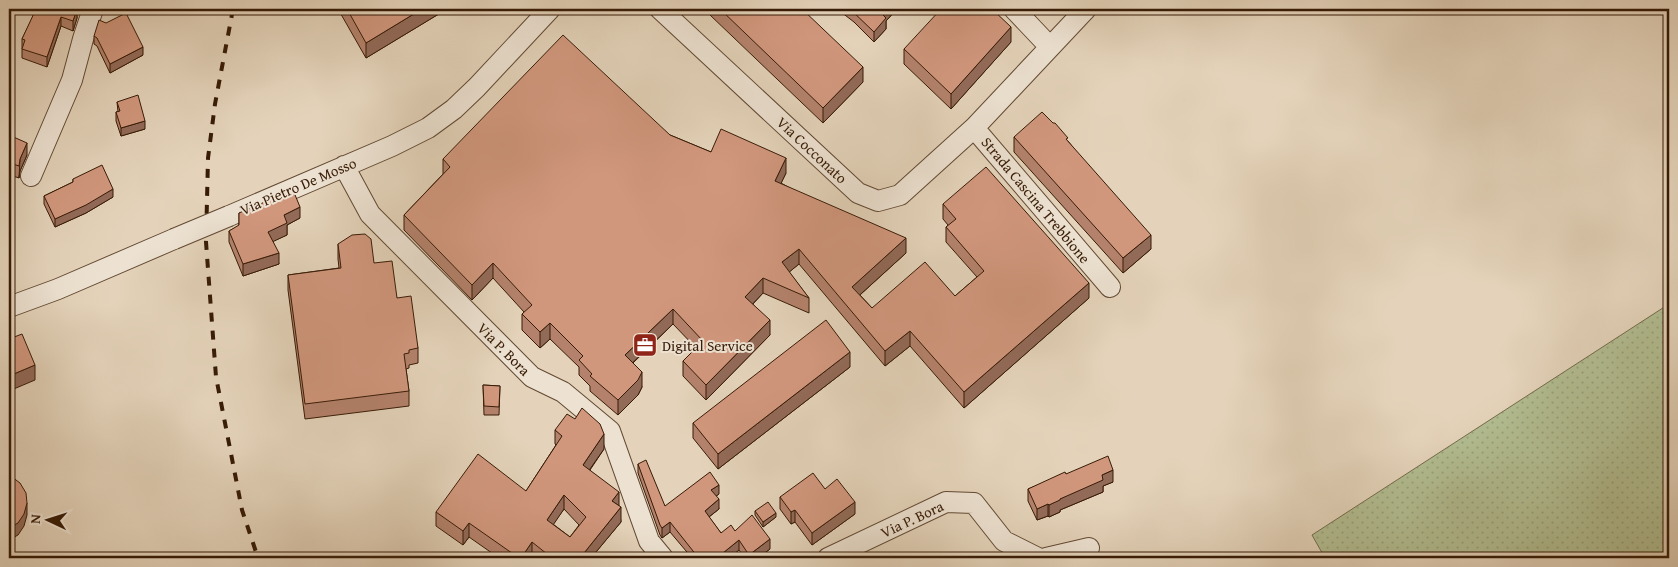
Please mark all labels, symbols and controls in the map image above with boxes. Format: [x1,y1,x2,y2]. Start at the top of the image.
street label: Via Cocconato [772,112,852,188]
street label: Strada Cascina Trebbione [977,132,1095,268]
street label: Via Pietro De Mosso [236,152,360,220]
street label: Via P. Bora [473,318,535,380]
office icon: Digital Service [632,332,658,358]
place label: Digital Service [662,335,753,356]
north arrow [22,494,72,544]
street label: Via P. Bora [877,495,947,543]
text: N [25,513,45,524]

